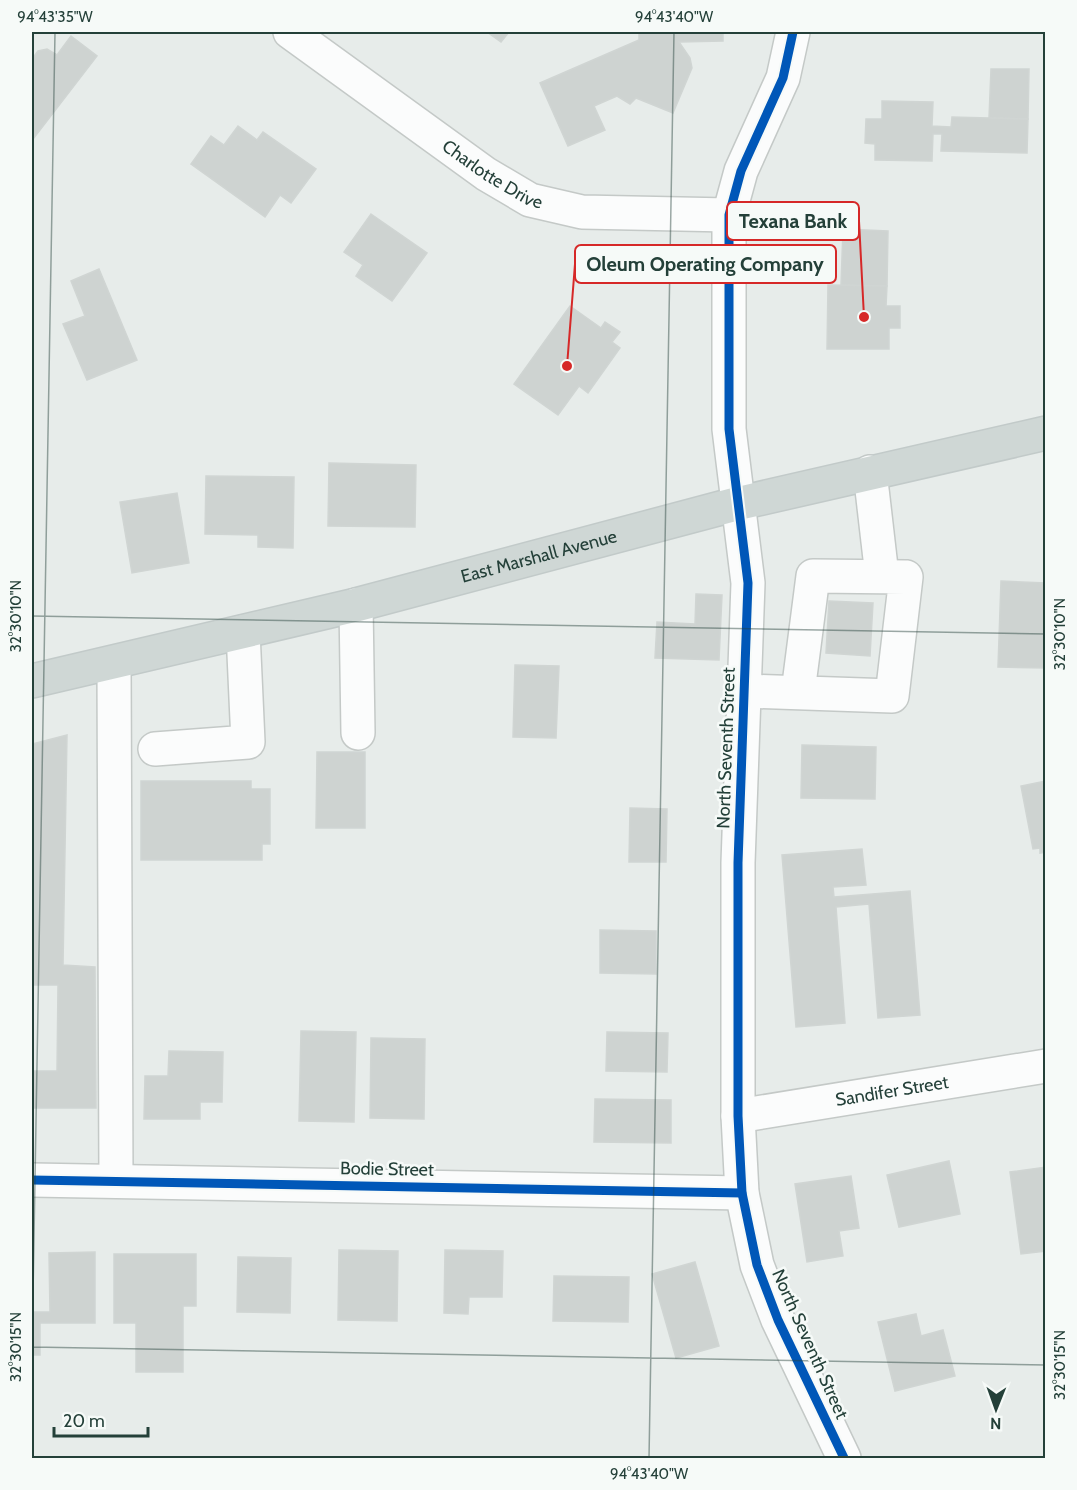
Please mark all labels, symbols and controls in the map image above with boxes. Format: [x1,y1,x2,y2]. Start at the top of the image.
text: 94°43'35"W [17,8,94,26]
text: 94°43'40"W [635,8,714,26]
street label: Charlotte Drive [438,135,544,213]
callout: Texana Bank [727,202,859,240]
text: Texana Bank [739,209,847,233]
callout: Oleum Operating Company [575,245,836,283]
text: Oleum Operating Company [586,252,824,276]
street label: East Marshall Avenue [458,525,619,588]
text: 32°30'10"N [7,580,25,652]
text: 32°30'10"N [1051,598,1069,670]
street label: North Seventh Street [712,667,740,829]
street label: Sandifer Street [834,1071,950,1111]
street label: Bodie Street [340,1157,434,1181]
street label: North Seventh Street [767,1266,853,1422]
text: 32°30'15"N [7,1312,25,1382]
text: 32°30'15"N [1051,1330,1069,1400]
north arrow [966,1379,1026,1439]
scale bar [54,1400,148,1438]
text: 20 m [63,1410,105,1432]
text: N [990,1414,1002,1433]
text: 94°43'40"W [610,1465,689,1483]

